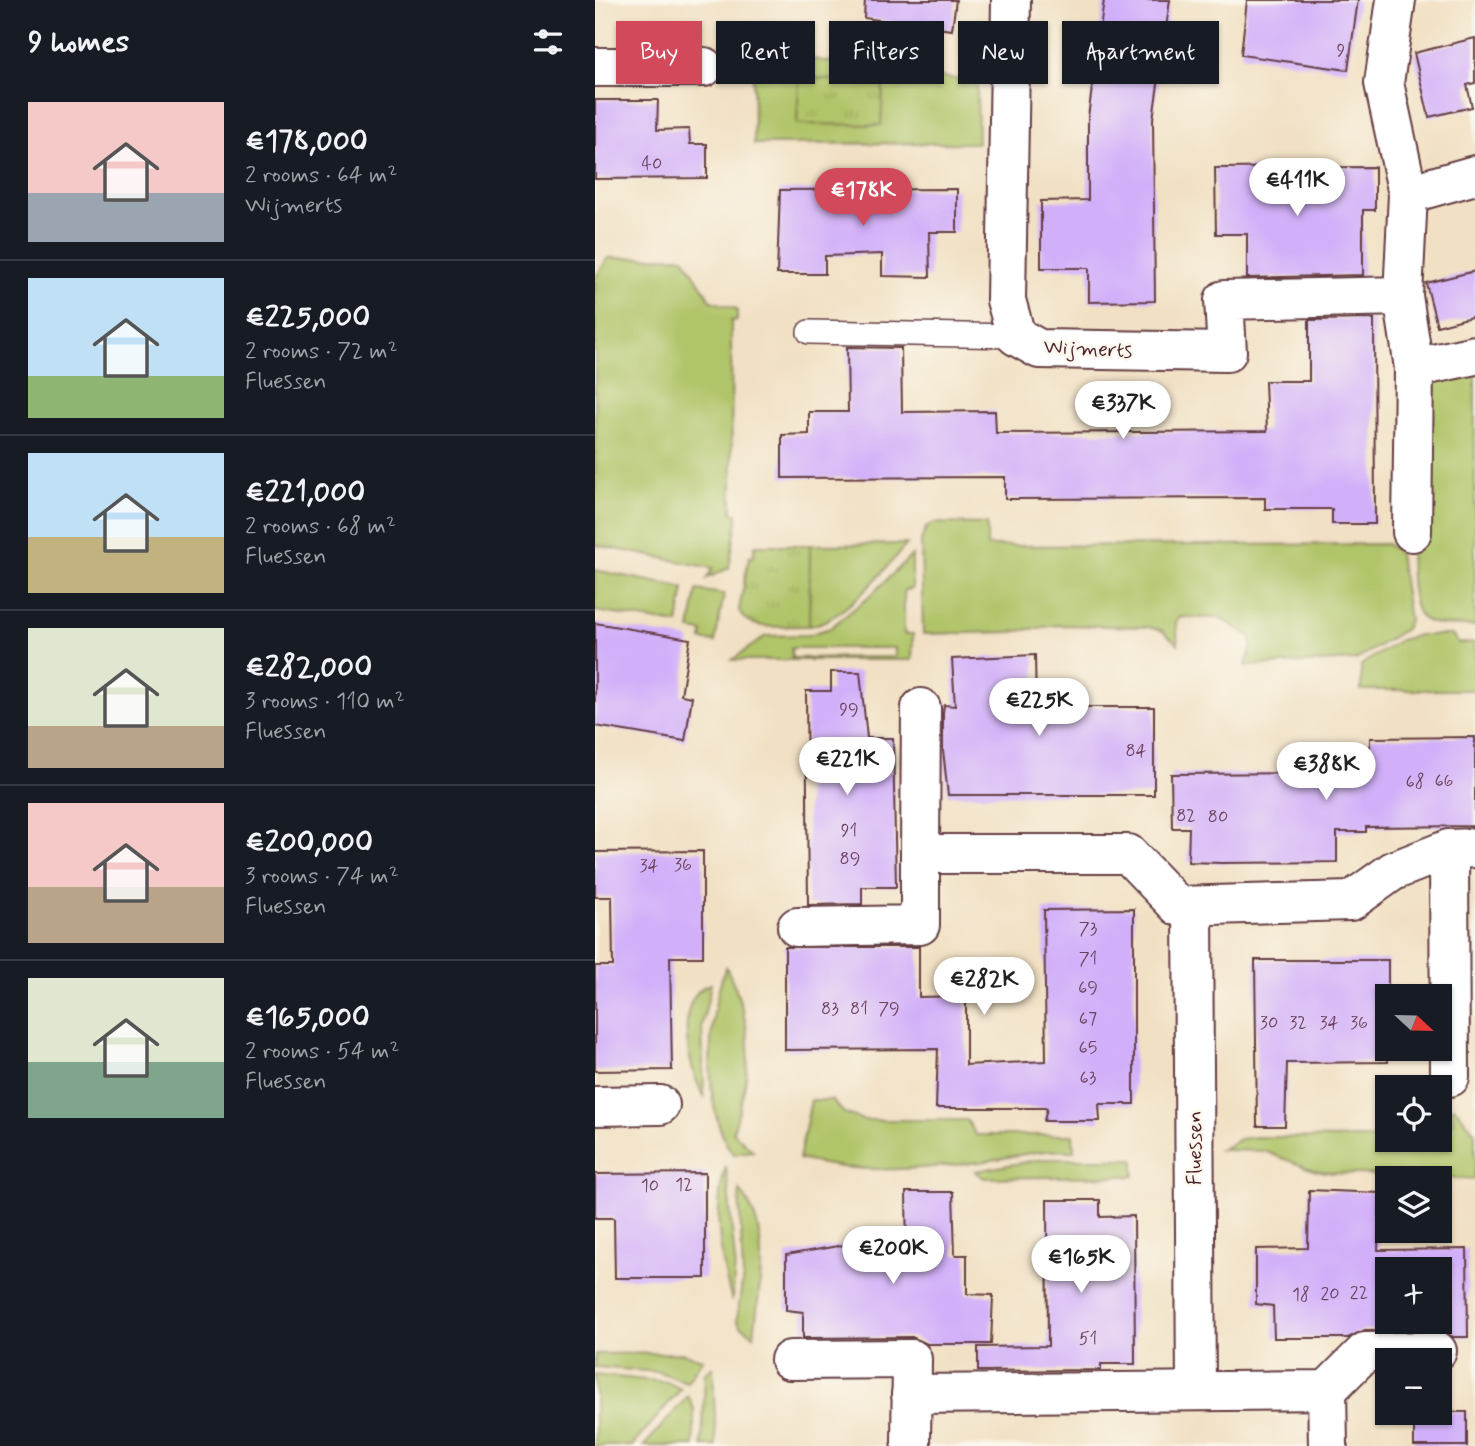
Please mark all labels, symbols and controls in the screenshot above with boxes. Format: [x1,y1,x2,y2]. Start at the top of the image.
chip: Buy [616,21,702,84]
chip: Rent [716,21,815,84]
chip: Filters [829,21,944,84]
chip: New [958,21,1048,84]
chip: Apartment [1062,21,1219,84]
text: 9 homes [28,23,129,62]
icon: filters [529,23,567,61]
house number: 9 [1337,39,1346,63]
text: €178,000 [245,122,368,161]
icon: home [84,130,168,214]
house number: 40 [642,152,662,176]
pin: €411K [1248,158,1346,218]
text: 2 rooms · 64 m² [245,161,397,191]
text: €411K [1265,166,1329,196]
pin: €178K [814,168,912,228]
text: €178K [830,176,896,206]
text: Wijmerts [245,191,342,221]
text: €225,000 [245,298,370,337]
icon: home [84,306,168,390]
street label: Wijmerts [1043,333,1133,365]
text: 2 rooms · 72 m² [245,337,398,367]
text: Fluessen [245,367,327,397]
pin: €337K [1074,382,1172,441]
text: €337K [1091,389,1155,419]
text: €221,000 [245,473,365,512]
icon: home [84,481,168,565]
text: 2 rooms · 68 m² [245,512,396,542]
text: Fluessen [245,542,327,572]
text: €282,000 [245,648,372,687]
icon: home [84,656,168,740]
pin: €225K [990,678,1088,738]
text: €225K [1005,686,1073,716]
text: 3 rooms · 110 m² [245,687,405,717]
house number: 99 [839,698,859,722]
text: Fluessen [245,717,327,747]
pin: €221K [798,738,896,797]
house number: 84 [1125,739,1147,763]
pin: €388K [1277,742,1375,802]
text: €221K [815,745,879,775]
text: €388K [1293,750,1359,780]
house number: 66 [1434,769,1454,793]
house number: 68 [1405,770,1425,794]
house number: 82 [1176,804,1196,828]
house number: 80 [1208,805,1228,829]
house number: 91 [841,819,857,843]
text: €200,000 [245,823,373,862]
icon: home [84,831,168,915]
house number: 89 [840,847,860,871]
house number: 36 [674,853,692,877]
house number: 34 [639,854,659,878]
text: 3 rooms · 74 m² [245,862,399,892]
text: Fluessen [245,892,327,922]
house number: 73 [1079,917,1098,941]
house number: 71 [1079,947,1097,971]
pin: €282K [935,958,1033,1017]
text: €282K [950,965,1018,995]
house number: 69 [1078,976,1098,1000]
north arrow [1375,984,1453,1060]
map controls [1375,984,1452,1425]
house number: 83 [821,997,839,1021]
house number: 81 [850,997,868,1021]
house number: 79 [878,997,900,1021]
text: €165,000 [245,998,370,1037]
icon: home [84,1006,168,1090]
house number: 67 [1079,1007,1097,1031]
house number: 30 [1260,1011,1278,1035]
house number: 32 [1289,1011,1307,1035]
house number: 34 [1319,1011,1339,1035]
house number: 36 [1350,1011,1368,1035]
house number: 65 [1079,1036,1097,1060]
text: 2 rooms · 54 m² [245,1037,399,1067]
house number: 63 [1080,1066,1097,1090]
text: Fluessen [245,1067,327,1097]
button: locate [1375,1075,1452,1152]
street label: Fluessen [1181,1111,1209,1185]
button: layers [1375,1166,1452,1243]
house number: 12 [675,1173,693,1197]
house number: 10 [641,1174,659,1198]
pin: €200K [844,1226,942,1286]
text: €200K [858,1234,928,1264]
pin: €165K [1032,1236,1130,1295]
text: €165K [1047,1243,1115,1273]
button: + [1375,1257,1452,1334]
house number: 22 [1350,1281,1368,1305]
house number: 20 [1320,1282,1340,1306]
house number: 18 [1292,1283,1310,1307]
house number: 51 [1079,1327,1097,1351]
button: − [1375,1348,1452,1425]

